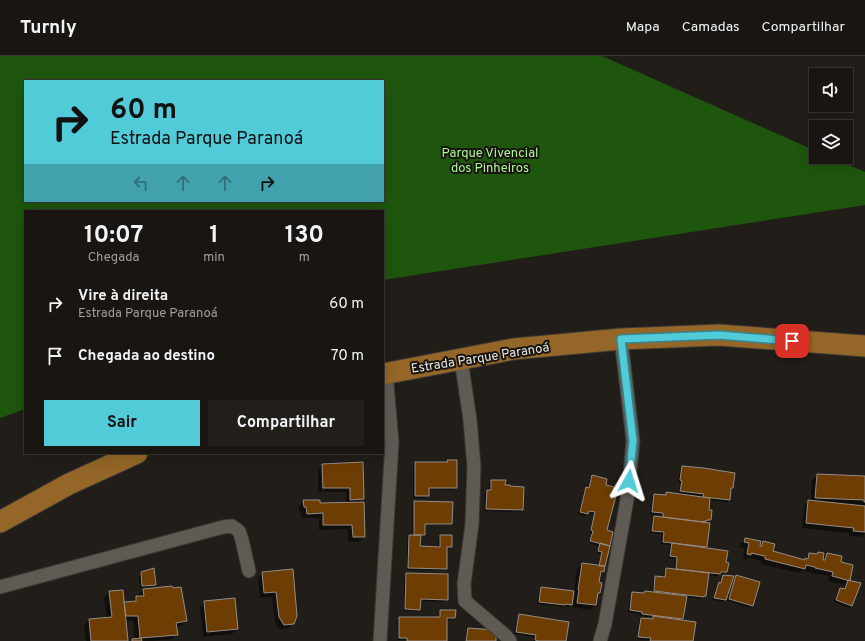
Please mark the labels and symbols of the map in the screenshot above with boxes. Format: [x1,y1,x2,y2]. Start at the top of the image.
park label: Parque Vivencial dos Pinheiros [442,146,538,177]
pin [775,324,809,358]
street label: Estrada Parque Paranoá [410,340,551,378]
position arrow [608,460,650,502]

